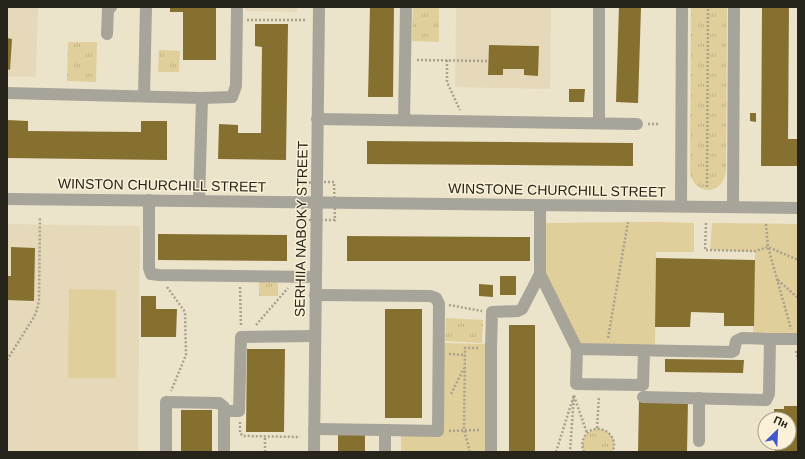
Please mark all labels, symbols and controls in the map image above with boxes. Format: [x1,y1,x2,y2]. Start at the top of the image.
street label: SERHIIA NABOKY STREET [291,140,311,317]
street label: WINSTON CHURCHILL STREET [58,175,267,195]
street label: WINSTONE CHURCHILL STREET [448,180,666,200]
north arrow [757,411,797,451]
text: Пн [772,413,790,430]

